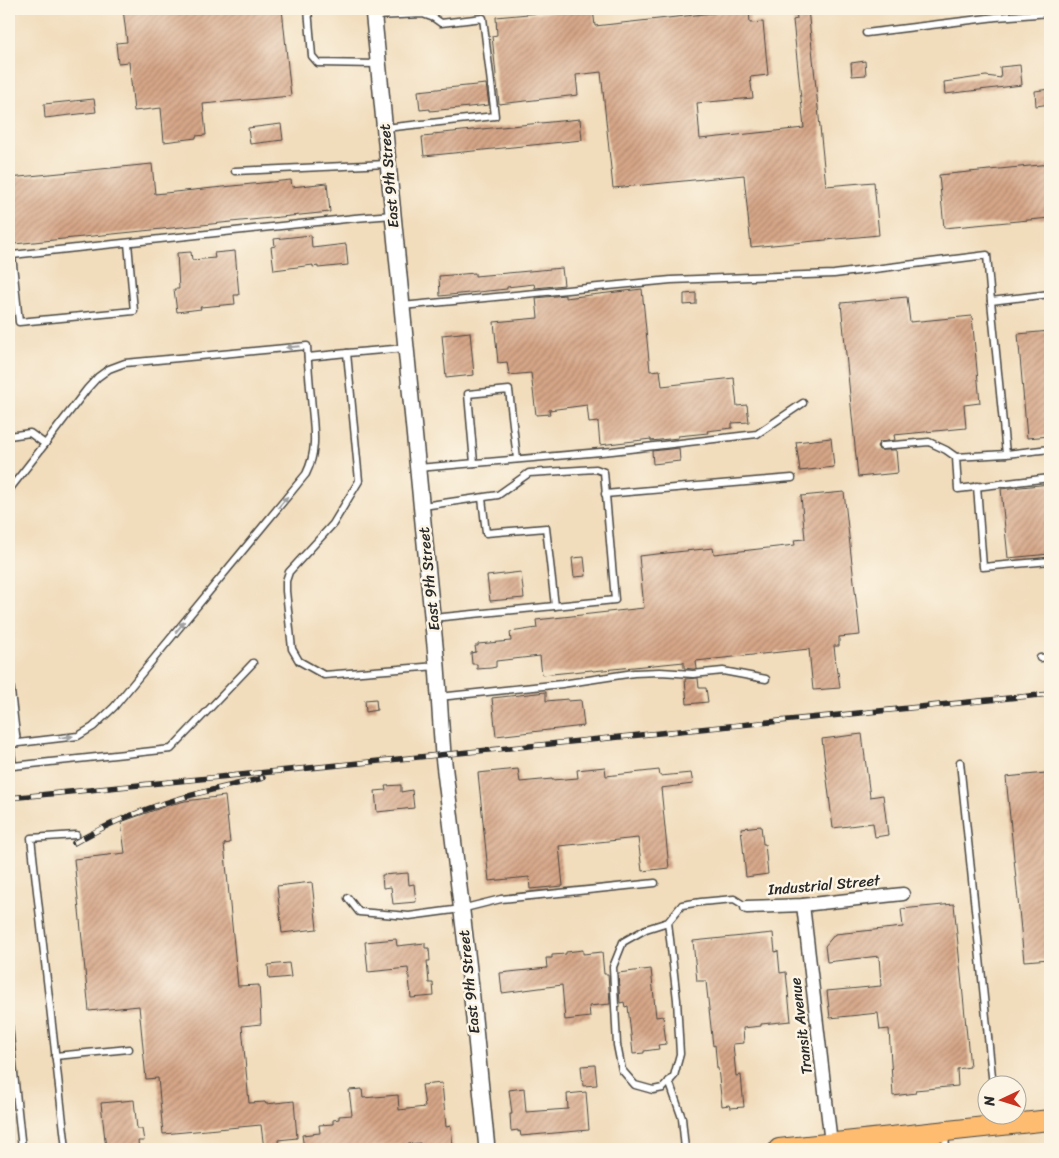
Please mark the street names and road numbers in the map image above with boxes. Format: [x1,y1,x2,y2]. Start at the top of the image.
street label: East 9th Street [371,122,406,229]
street label: East 9th Street [411,525,447,632]
street label: Industrial Street [766,867,882,903]
street label: East 9th Street [451,928,487,1035]
street label: Transit Avenue [782,976,820,1076]

